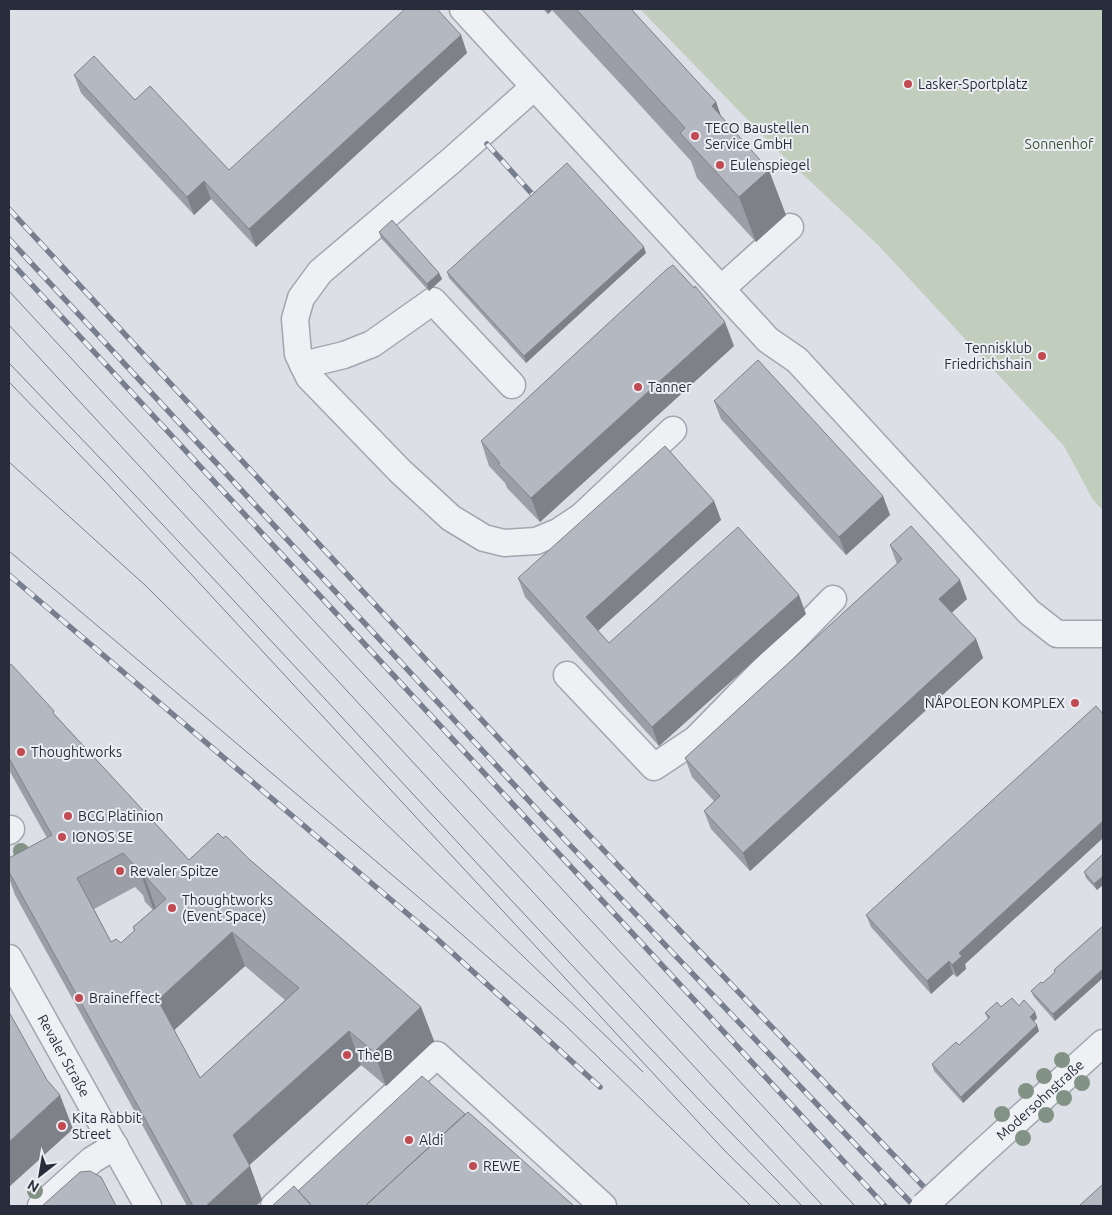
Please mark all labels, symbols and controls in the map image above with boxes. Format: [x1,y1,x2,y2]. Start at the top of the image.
place label: Lasker-Sportplatz [918,76,1028,92]
marker: Lasker-Sportplatz [902,78,914,90]
place label: TECO Baustellen Service GmbH [705,120,809,152]
marker: TECO Baustellen Service GmbH [689,130,701,142]
park label: Sonnenhof [1025,136,1094,152]
place label: Eulenspiegel [730,157,810,173]
marker: Eulenspiegel [714,159,726,171]
place label: Tennisklub Friedrichshain [944,340,1032,372]
marker: Tennisklub Friedrichshain [1036,350,1048,362]
place label: Tanner [648,379,692,395]
marker: Tanner [632,381,644,393]
place label: NÅPOLEON KOMPLEX [925,695,1065,711]
marker: NÅPOLEON KOMPLEX [1069,697,1081,709]
place label: Thoughtworks [31,744,122,760]
marker: Thoughtworks [15,746,27,758]
place label: BCG Platinion [78,808,164,824]
marker: BCG Platinion [62,810,74,822]
place label: IONOS SE [72,829,133,845]
marker: IONOS SE [56,831,68,843]
place label: Revaler Spitze [130,863,219,879]
marker: Revaler Spitze [114,865,126,877]
place label: Thoughtworks (Event Space) [182,892,273,924]
marker: Thoughtworks (Event Space) [166,902,178,914]
place label: Braineffect [89,990,160,1006]
marker: Braineffect [73,992,85,1004]
street label: Revaler Straße [34,1012,93,1100]
place label: The B [357,1047,393,1063]
marker: The B [341,1049,353,1061]
street label: Modersohnstraße [993,1056,1087,1144]
place label: Kita Rabbit Street [72,1110,142,1142]
marker: Kita Rabbit Street [56,1120,68,1132]
place label: Aldi [419,1132,443,1148]
marker: Aldi [403,1134,415,1146]
north arrow [15,1150,65,1200]
place label: REWE [483,1158,521,1174]
marker: REWE [467,1160,479,1172]
text: N [25,1177,42,1196]

